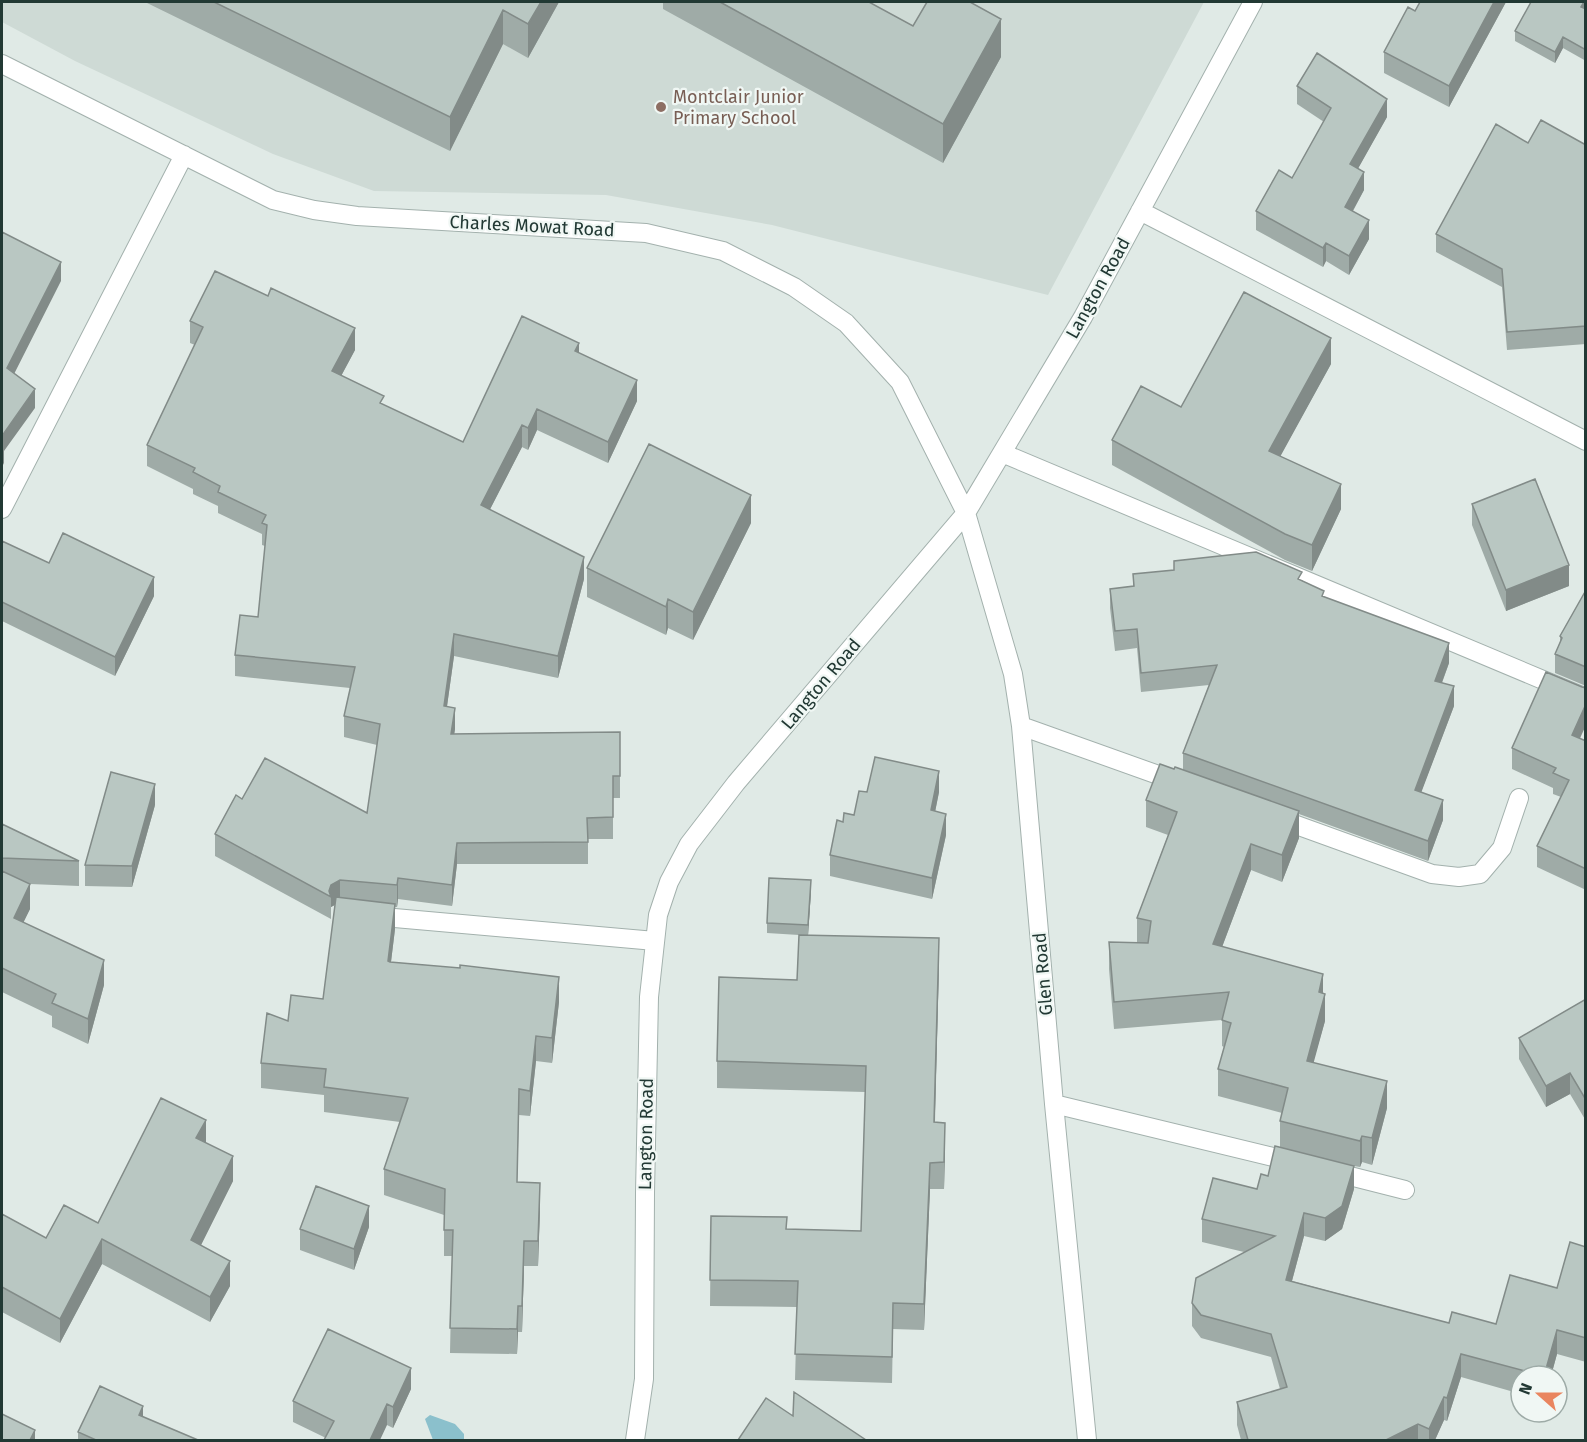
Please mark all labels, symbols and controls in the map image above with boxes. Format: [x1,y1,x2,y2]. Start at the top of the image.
place label: Montclair Junior Primary School [673,86,804,129]
marker: Montclair Junior Primary School [654,100,668,114]
street label: Charles Mowat Road [449,211,615,241]
street label: Langton Road [1061,234,1135,342]
street label: Langton Road [777,634,865,734]
street label: Glen Road [1028,932,1058,1016]
street label: Langton Road [634,1078,658,1190]
north arrow [1509,1364,1569,1424]
text: N [1515,1380,1536,1397]

